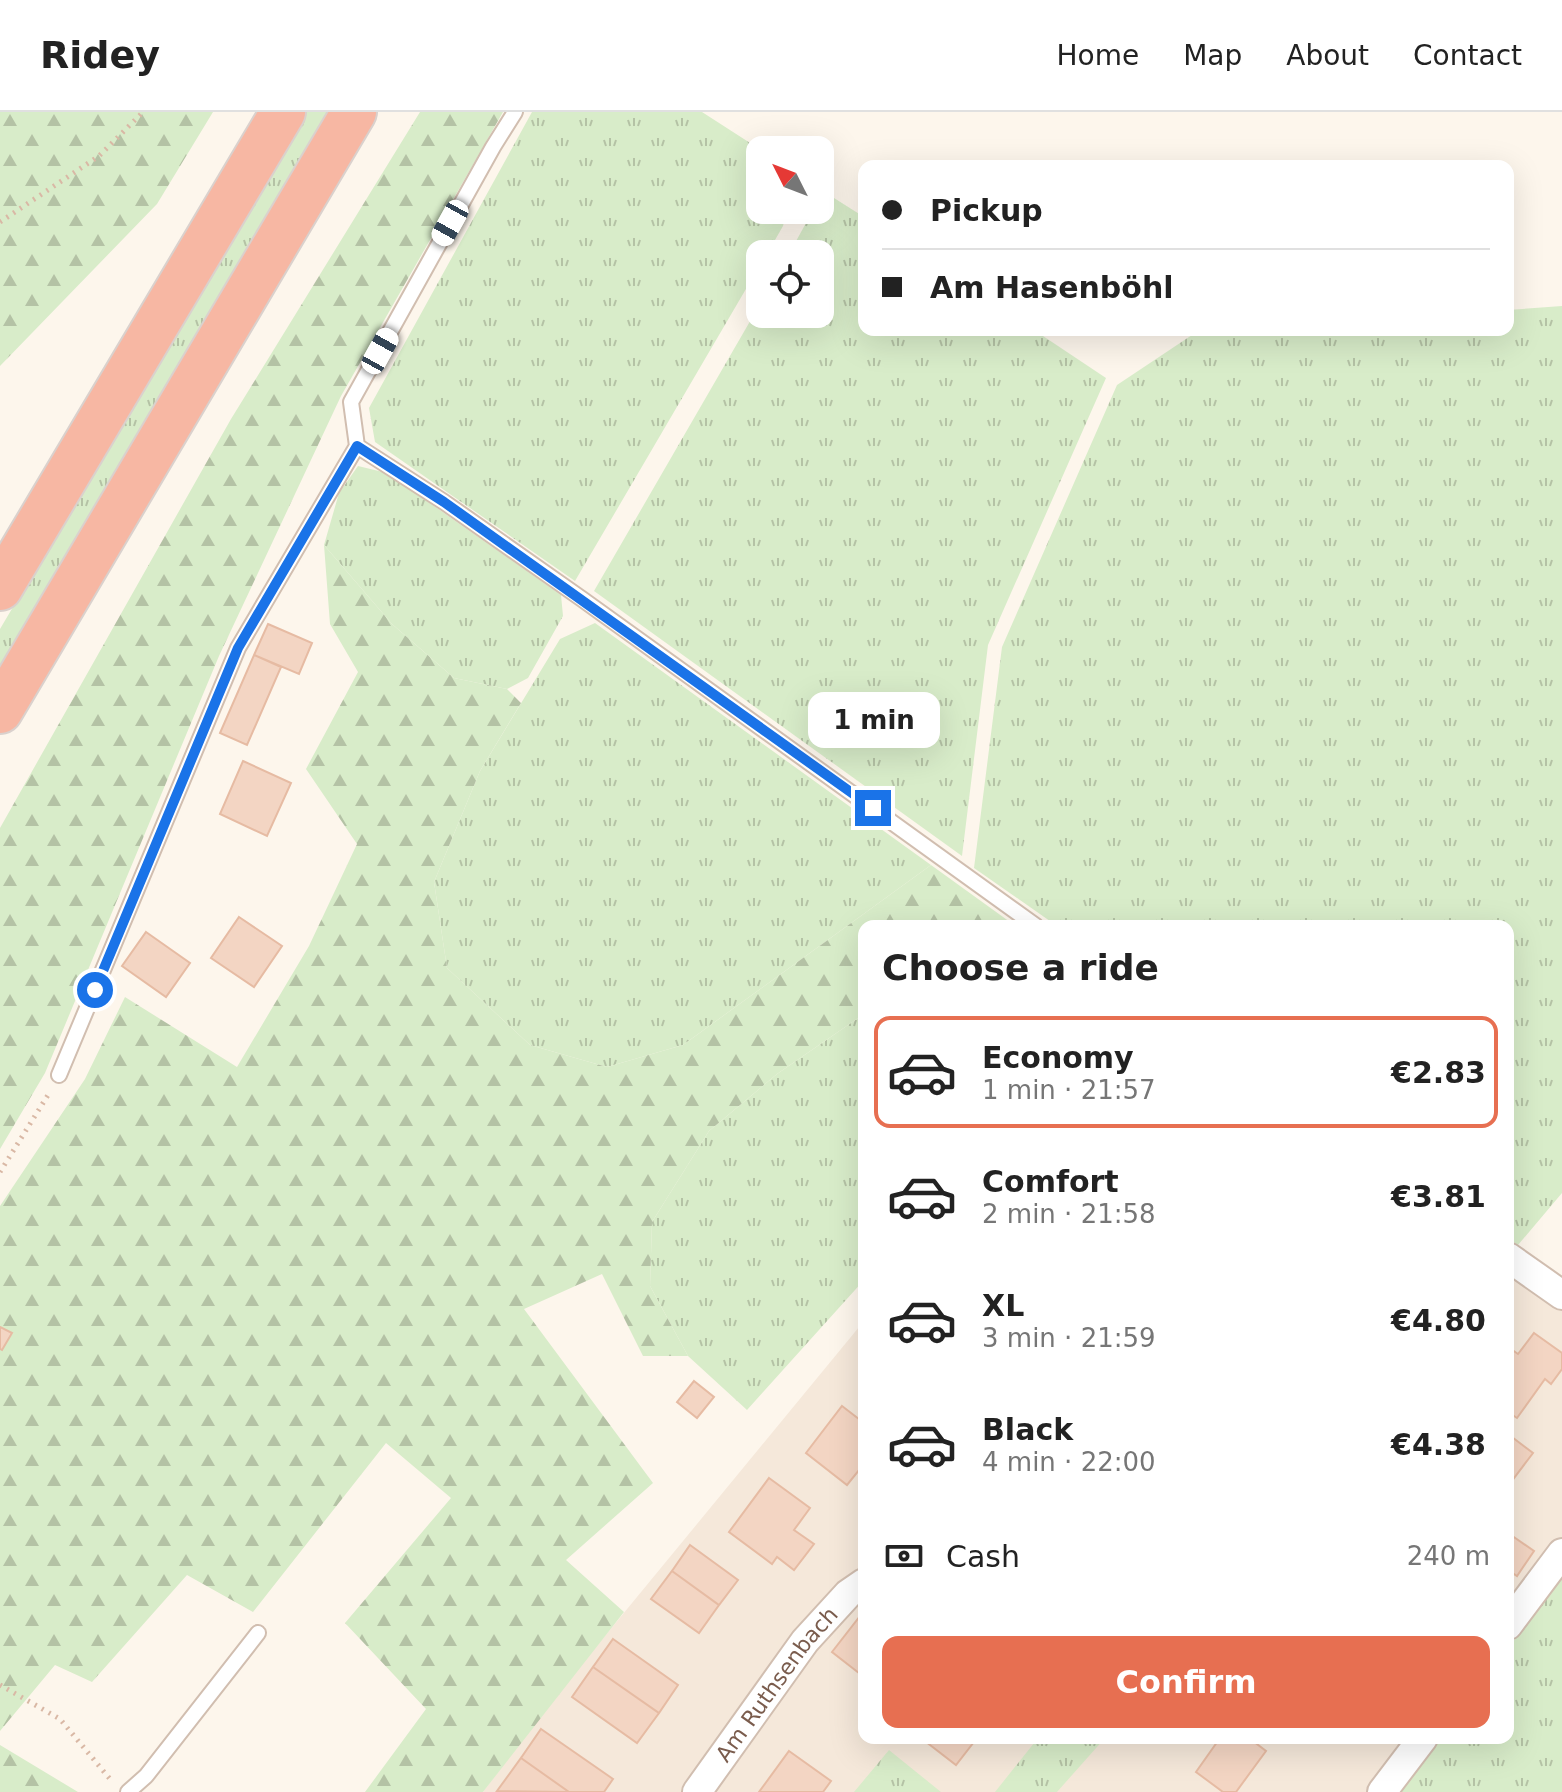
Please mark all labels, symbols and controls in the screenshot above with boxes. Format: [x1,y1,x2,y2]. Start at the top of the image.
text: Ridey [40,33,160,77]
text: Home [1056,39,1139,72]
text: Map [1183,39,1242,72]
text: About [1286,39,1369,72]
text: Contact [1413,39,1522,72]
north arrow [746,136,834,224]
map controls [746,136,834,328]
text: Pickup [930,193,1043,228]
car [428,196,472,250]
button: locate [746,240,834,328]
text: Am Hasenböhl [930,270,1174,305]
car [358,324,402,378]
callout: 1 min [807,692,939,748]
text: 1 min [833,705,915,735]
route end [855,790,891,826]
text: Choose a ride [882,947,1159,988]
route start [77,972,113,1008]
icon: car [886,1036,958,1108]
text: Economy [982,1040,1134,1075]
text: €2.83 [1391,1055,1486,1090]
text: 1 min · 21:57 [982,1075,1156,1105]
icon: car [886,1160,958,1232]
text: Comfort [982,1164,1119,1199]
text: €3.81 [1391,1179,1486,1214]
text: 2 min · 21:58 [982,1199,1156,1229]
icon: car [886,1284,958,1356]
text: XL [982,1288,1024,1323]
text: €4.80 [1391,1303,1486,1338]
text: 3 min · 21:59 [982,1323,1156,1353]
icon: car [886,1408,958,1480]
text: Black [982,1412,1073,1447]
text: €4.38 [1391,1427,1486,1462]
text: 4 min · 22:00 [982,1447,1156,1477]
icon: cash [882,1534,926,1578]
text: Cash [946,1539,1020,1574]
text: 240 m [1407,1541,1490,1571]
street label: Am Ruthsenbach [710,1602,842,1766]
button: Confirm [882,1636,1490,1728]

